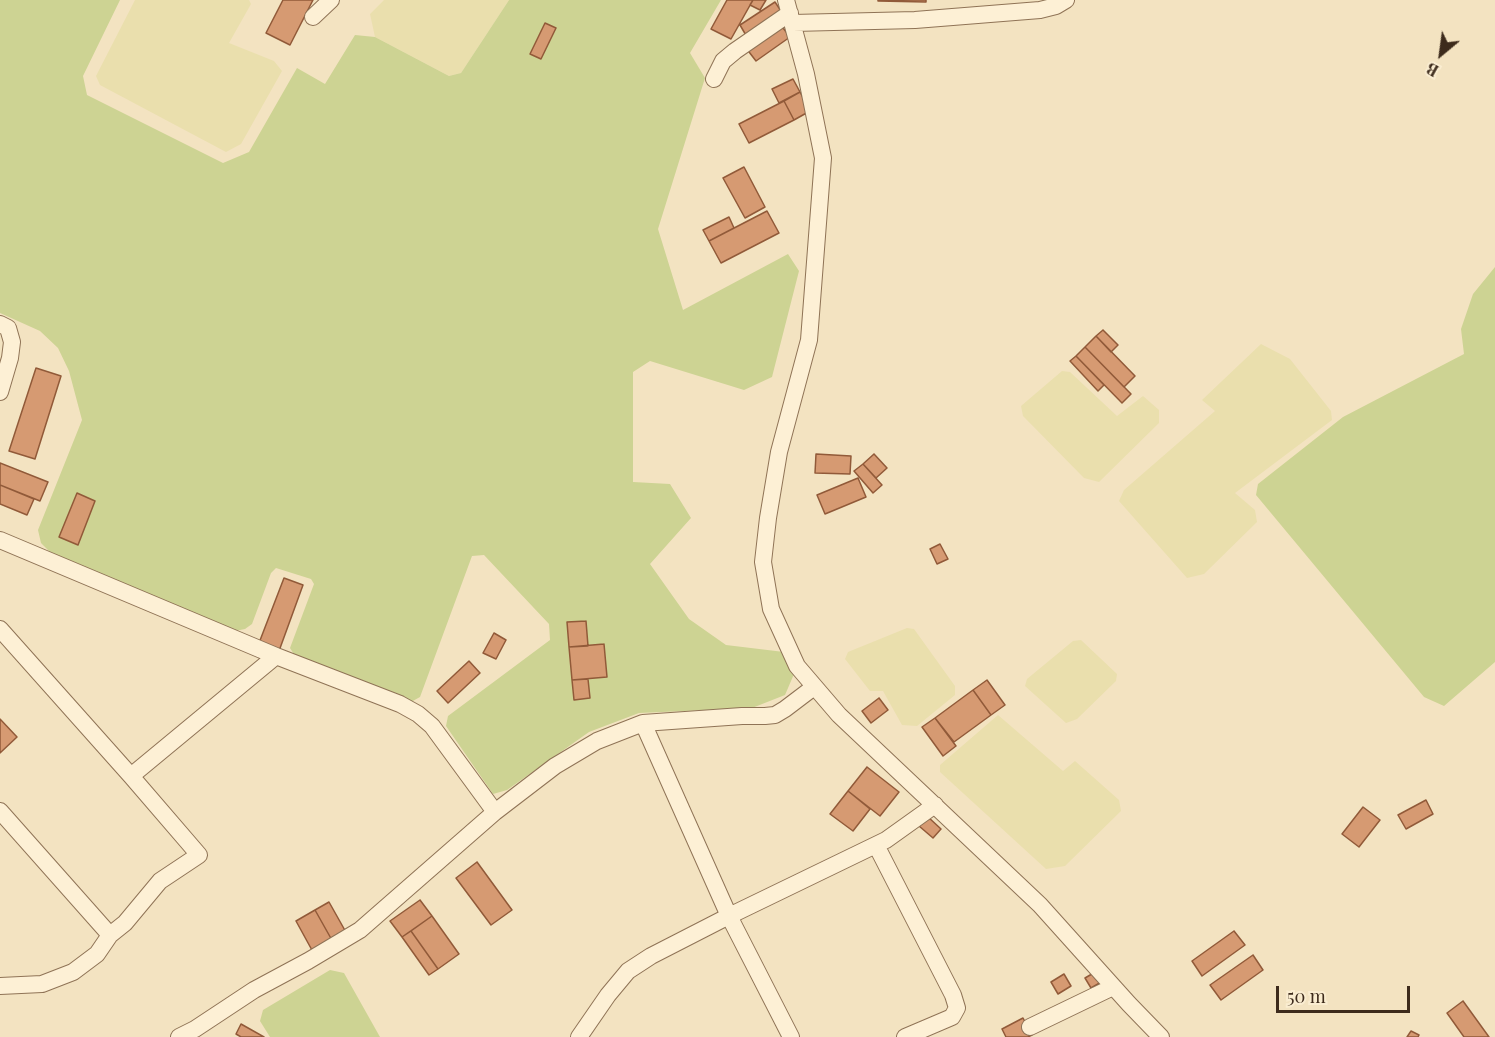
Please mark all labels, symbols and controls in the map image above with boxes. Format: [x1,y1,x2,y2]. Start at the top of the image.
north arrow [1411,24,1471,84]
text: B [1422,58,1442,82]
scale bar [1279,974,1412,1012]
text: 50 m [1287,984,1326,1008]

